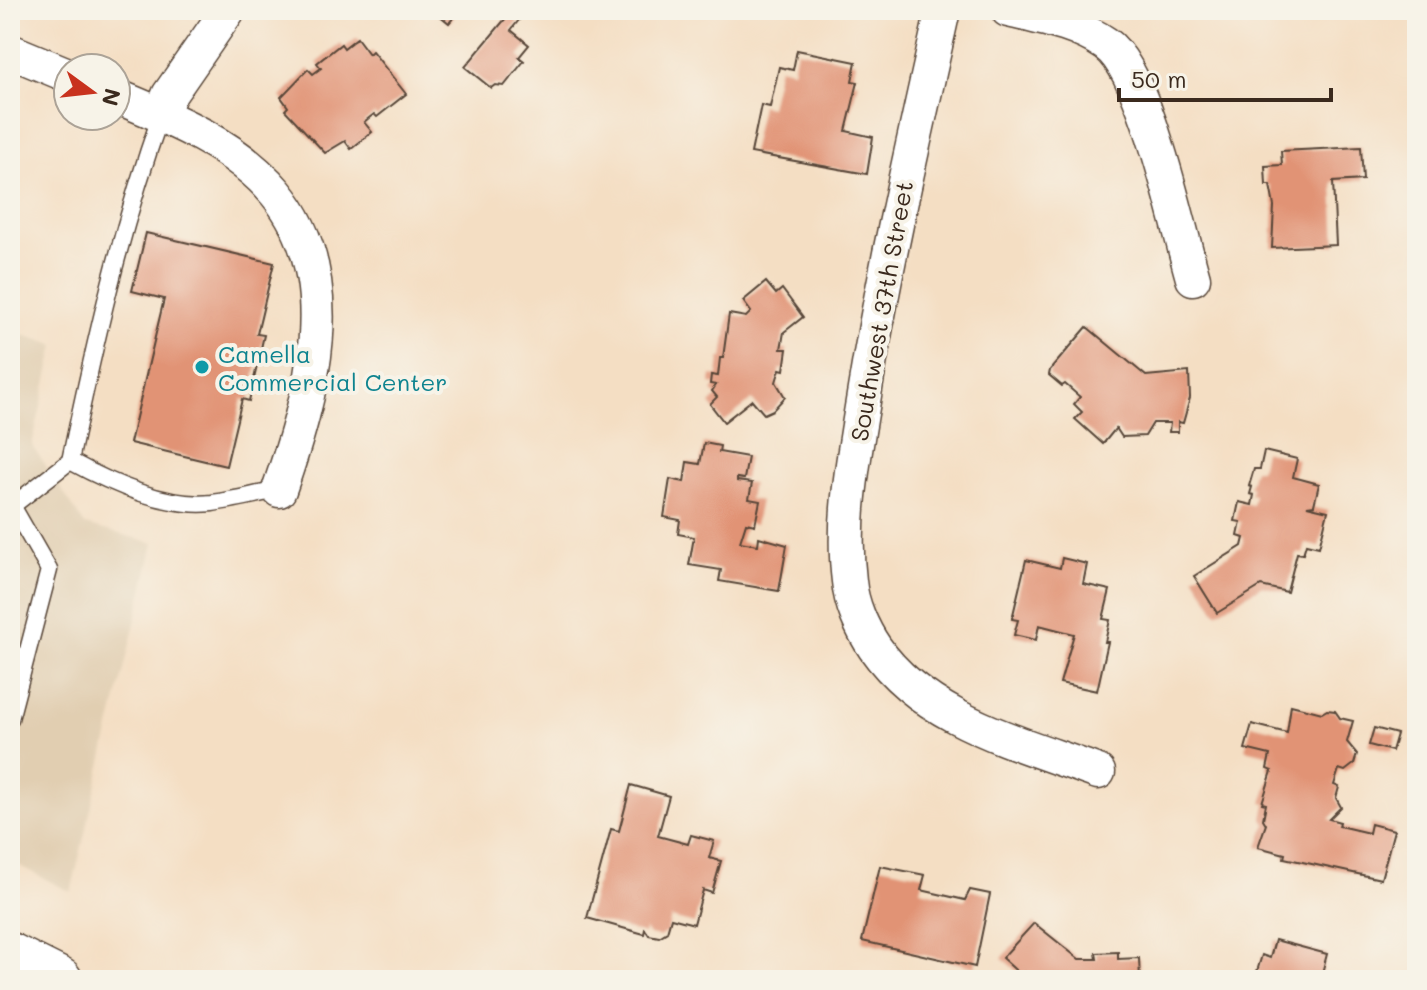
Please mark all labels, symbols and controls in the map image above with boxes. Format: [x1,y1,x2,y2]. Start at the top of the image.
north arrow [52,52,132,132]
scale bar [1119,52,1331,102]
text: 50 m [1131,63,1187,94]
text: N [96,85,128,109]
street label: Southwest 37th Street [843,178,919,444]
place label: Camella Commercial Center [218,338,447,397]
marker: Camella Commercial Center [193,358,211,376]

